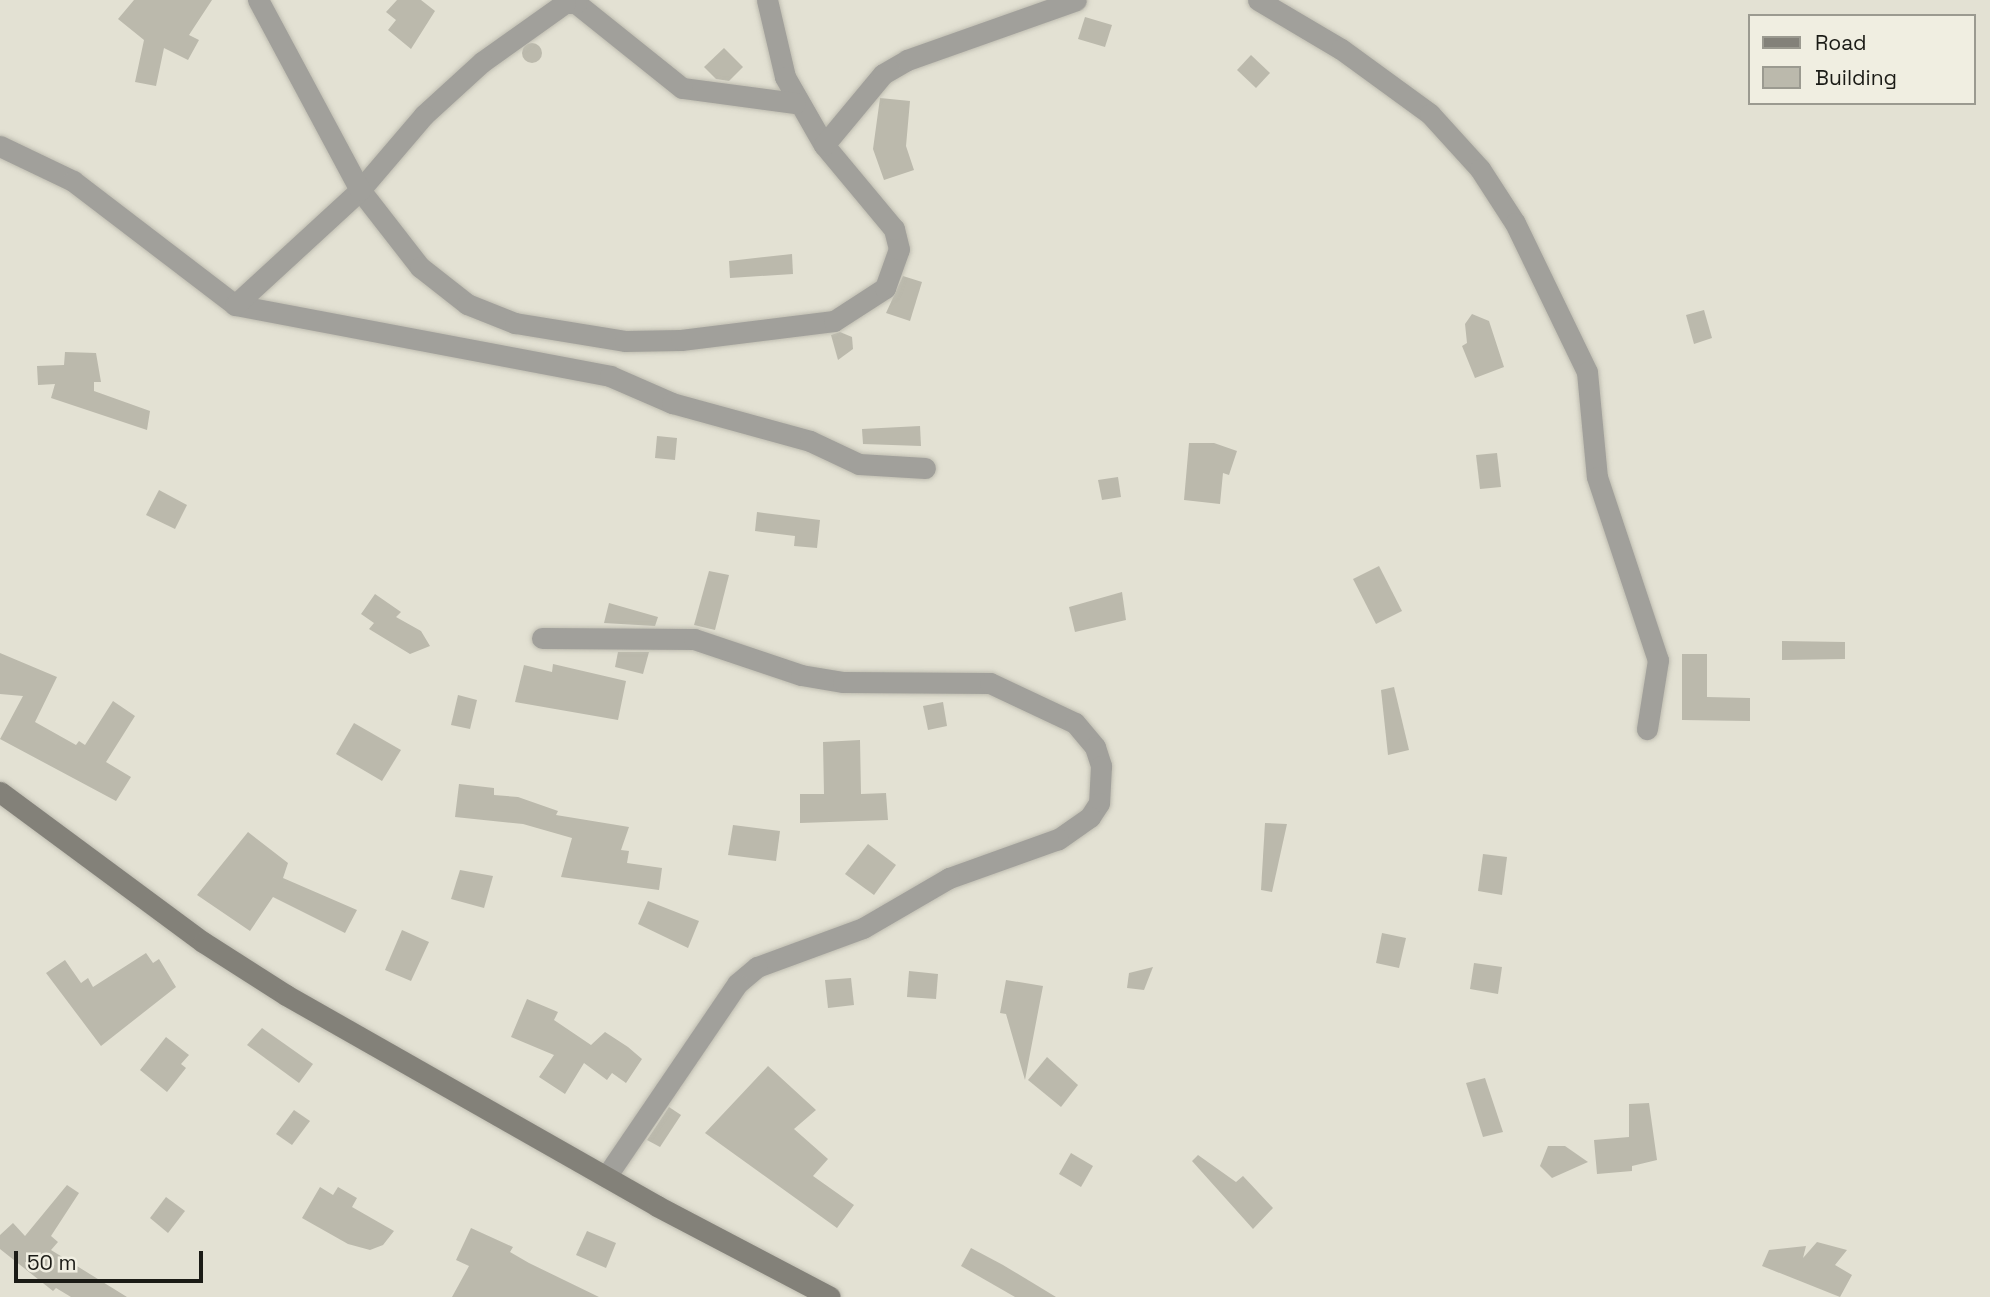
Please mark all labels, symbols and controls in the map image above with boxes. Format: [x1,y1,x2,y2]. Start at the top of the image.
legend [1748,14,1976,105]
text: Road [1815,29,1867,56]
text: Building [1815,64,1897,91]
scale bar [18,1238,206,1282]
text: 50 m [27,1249,77,1276]

